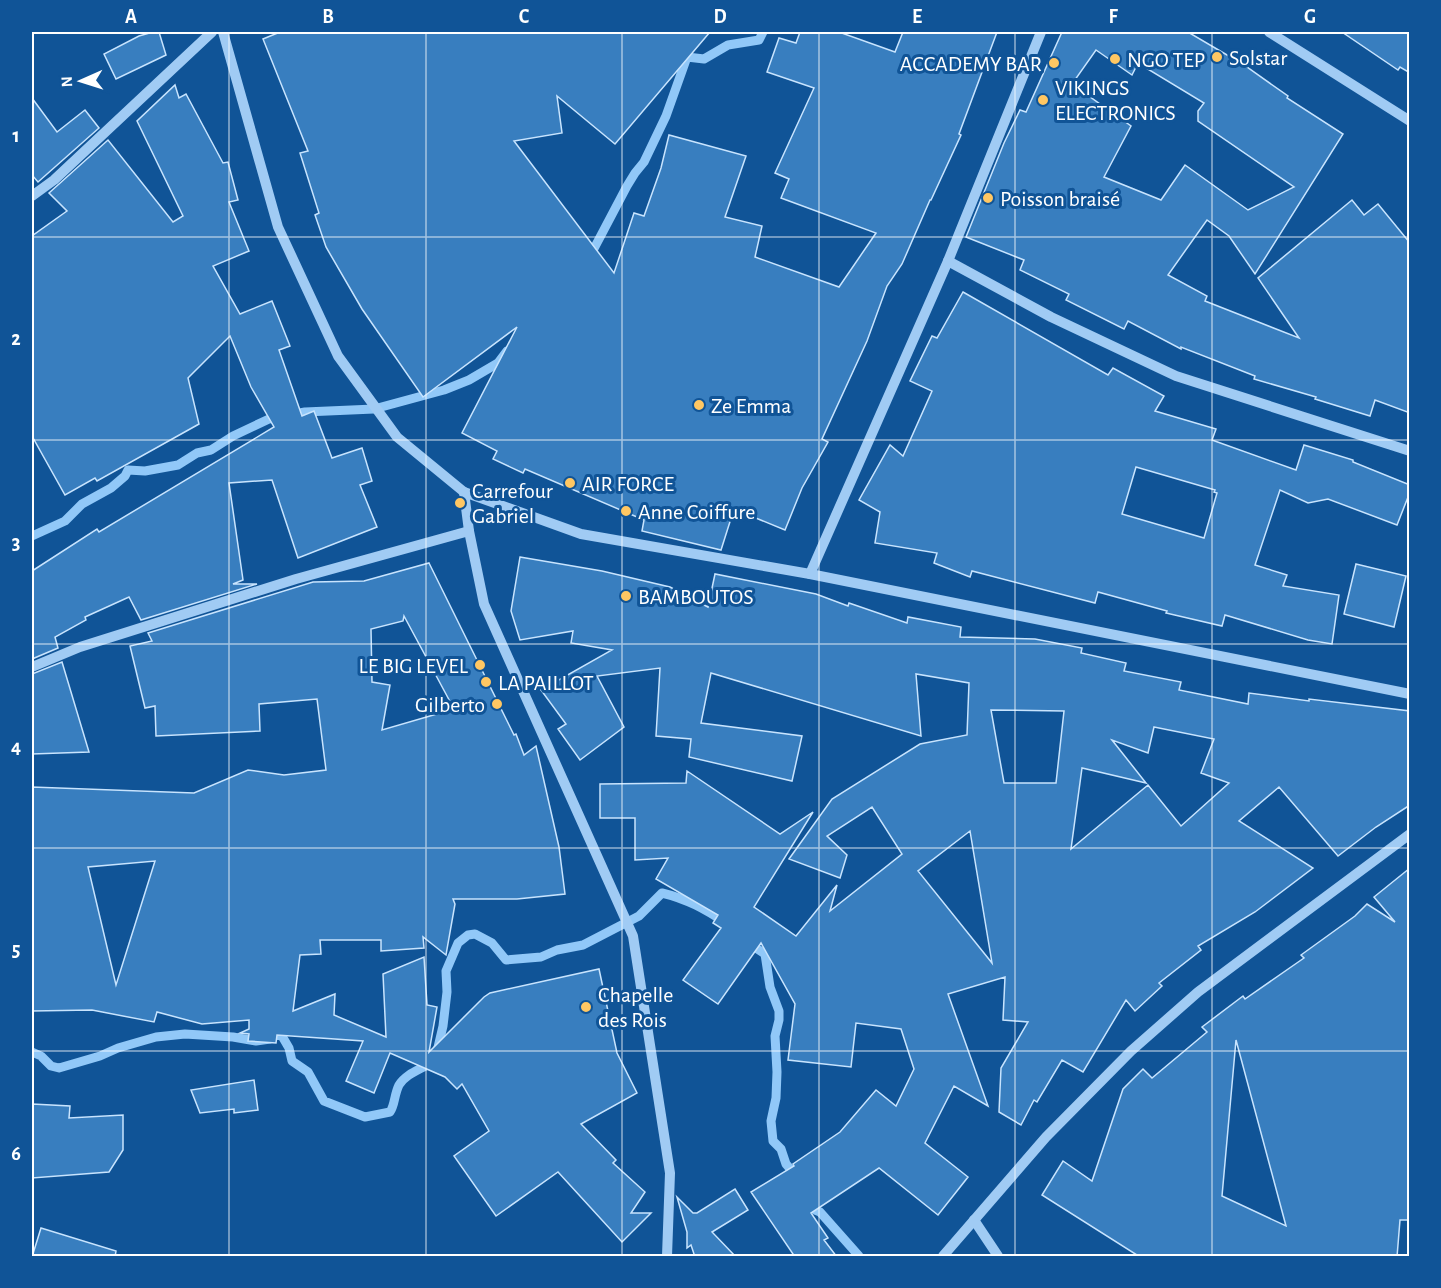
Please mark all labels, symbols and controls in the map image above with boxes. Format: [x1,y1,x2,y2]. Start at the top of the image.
text: A [125,7,137,27]
text: B [322,7,334,27]
text: C [519,7,530,27]
text: D [713,7,727,27]
text: E [912,7,922,27]
text: F [1108,7,1118,27]
text: G [1304,7,1316,27]
place label: Solstar [1229,47,1287,69]
place label: NGO TEP [1127,49,1205,71]
marker: Solstar [1210,50,1224,64]
north arrow [51,51,111,111]
marker: NGO TEP [1108,52,1122,66]
place label: ACCADEMY BAR [900,53,1042,75]
marker: ACCADEMY BAR [1047,56,1061,70]
text: N [59,76,75,88]
place label: VIKINGS ELECTRONICS [1055,77,1176,124]
marker: VIKINGS ELECTRONICS [1036,93,1050,107]
text: 1 [12,126,20,146]
place label: Poisson braisé [1000,188,1120,210]
marker: Poisson braisé [981,191,995,205]
text: 2 [11,329,21,349]
place label: Ze Emma [711,395,791,417]
marker: Ze Emma [692,398,706,412]
place label: AIR FORCE [582,473,674,495]
marker: AIR FORCE [563,476,577,490]
place label: Carrefour Gabriel [472,480,553,527]
marker: Carrefour Gabriel [453,496,467,510]
place label: Anne Coiffure [638,501,755,523]
marker: Anne Coiffure [619,504,633,518]
text: 3 [12,533,20,553]
place label: BAMBOUTOS [638,586,754,608]
marker: BAMBOUTOS [619,589,633,603]
place label: LE BIG LEVEL [359,655,469,677]
marker: LE BIG LEVEL [473,658,487,672]
place label: LA PAILLOT [498,672,594,694]
marker: LA PAILLOT [479,675,493,689]
place label: Gilberto [415,694,485,716]
marker: Gilberto [490,697,504,711]
text: 4 [11,737,21,757]
text: 5 [12,940,20,960]
place label: Chapelle des Rois [598,984,673,1031]
marker: Chapelle des Rois [579,1000,593,1014]
text: 6 [11,1144,21,1164]

